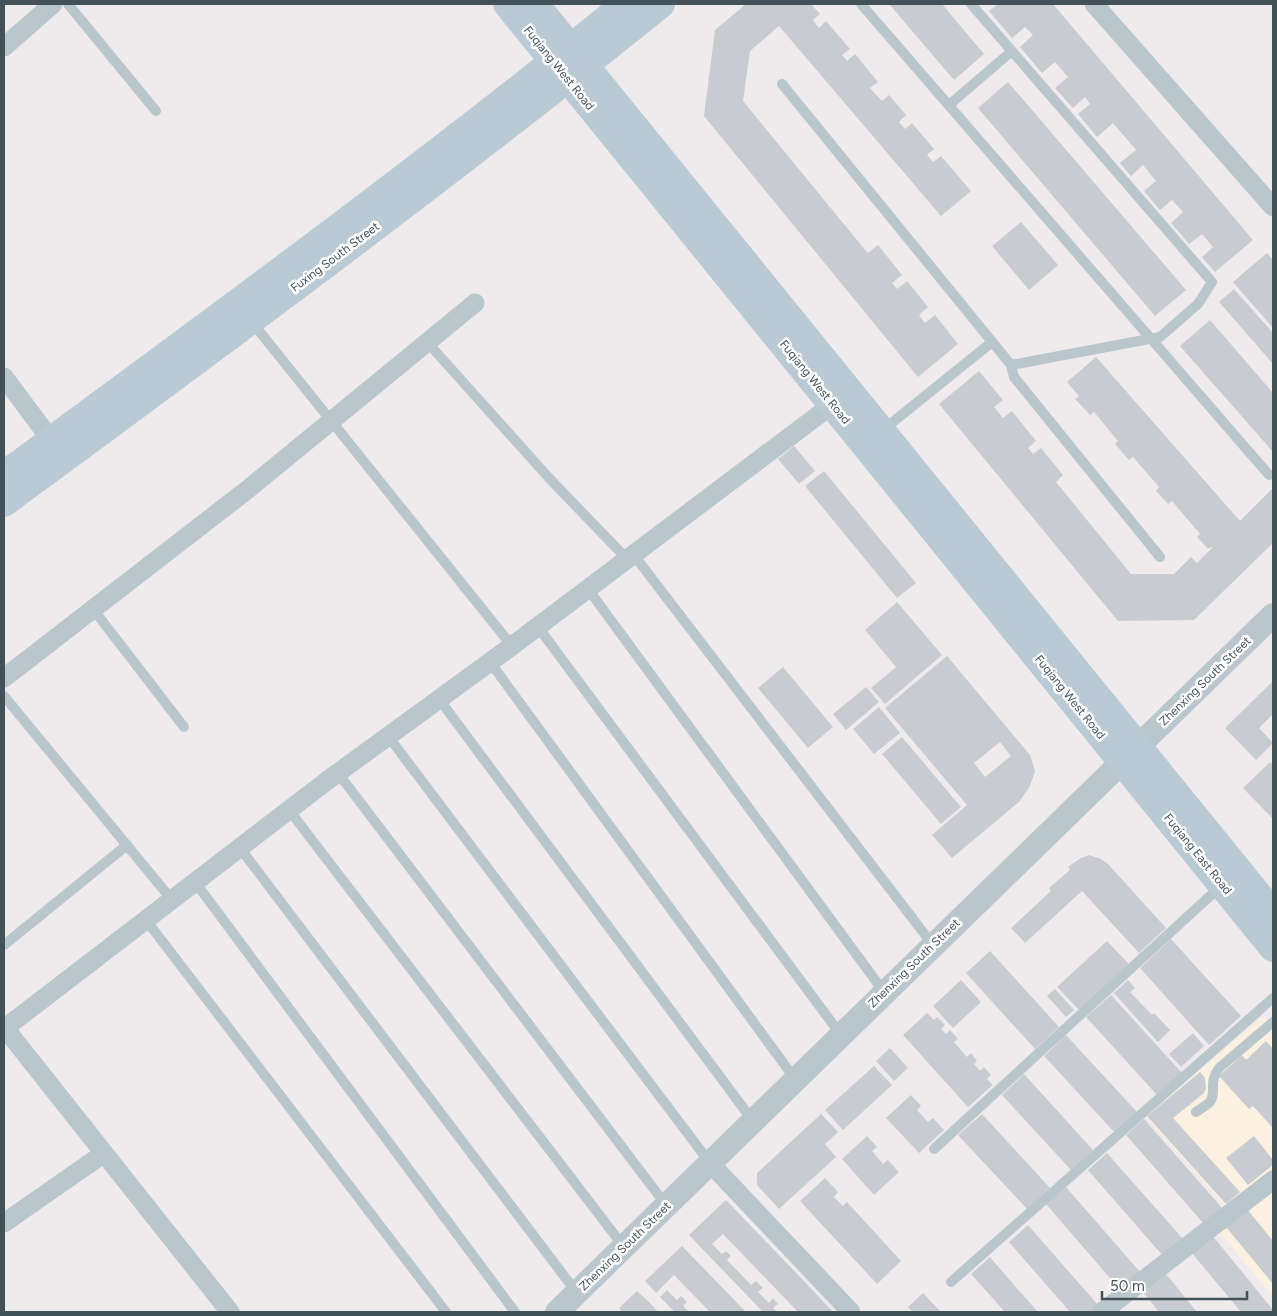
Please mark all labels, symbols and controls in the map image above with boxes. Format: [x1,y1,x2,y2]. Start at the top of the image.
street label: Fuqiang West Road [521,23,597,113]
street label: Fuxing South Street [288,219,382,295]
street label: Fuqiang West Road [777,337,853,427]
street label: Zhenxing South Street [1156,633,1254,728]
street label: Fuqiang West Road [1032,652,1108,742]
street label: Fuqiang East Road [1161,811,1235,897]
street label: Zhenxing South Street [865,915,963,1010]
street label: Zhenxing South Street [576,1198,674,1293]
scale bar [1102,1268,1247,1300]
text: 50 m [1110,1277,1145,1295]

